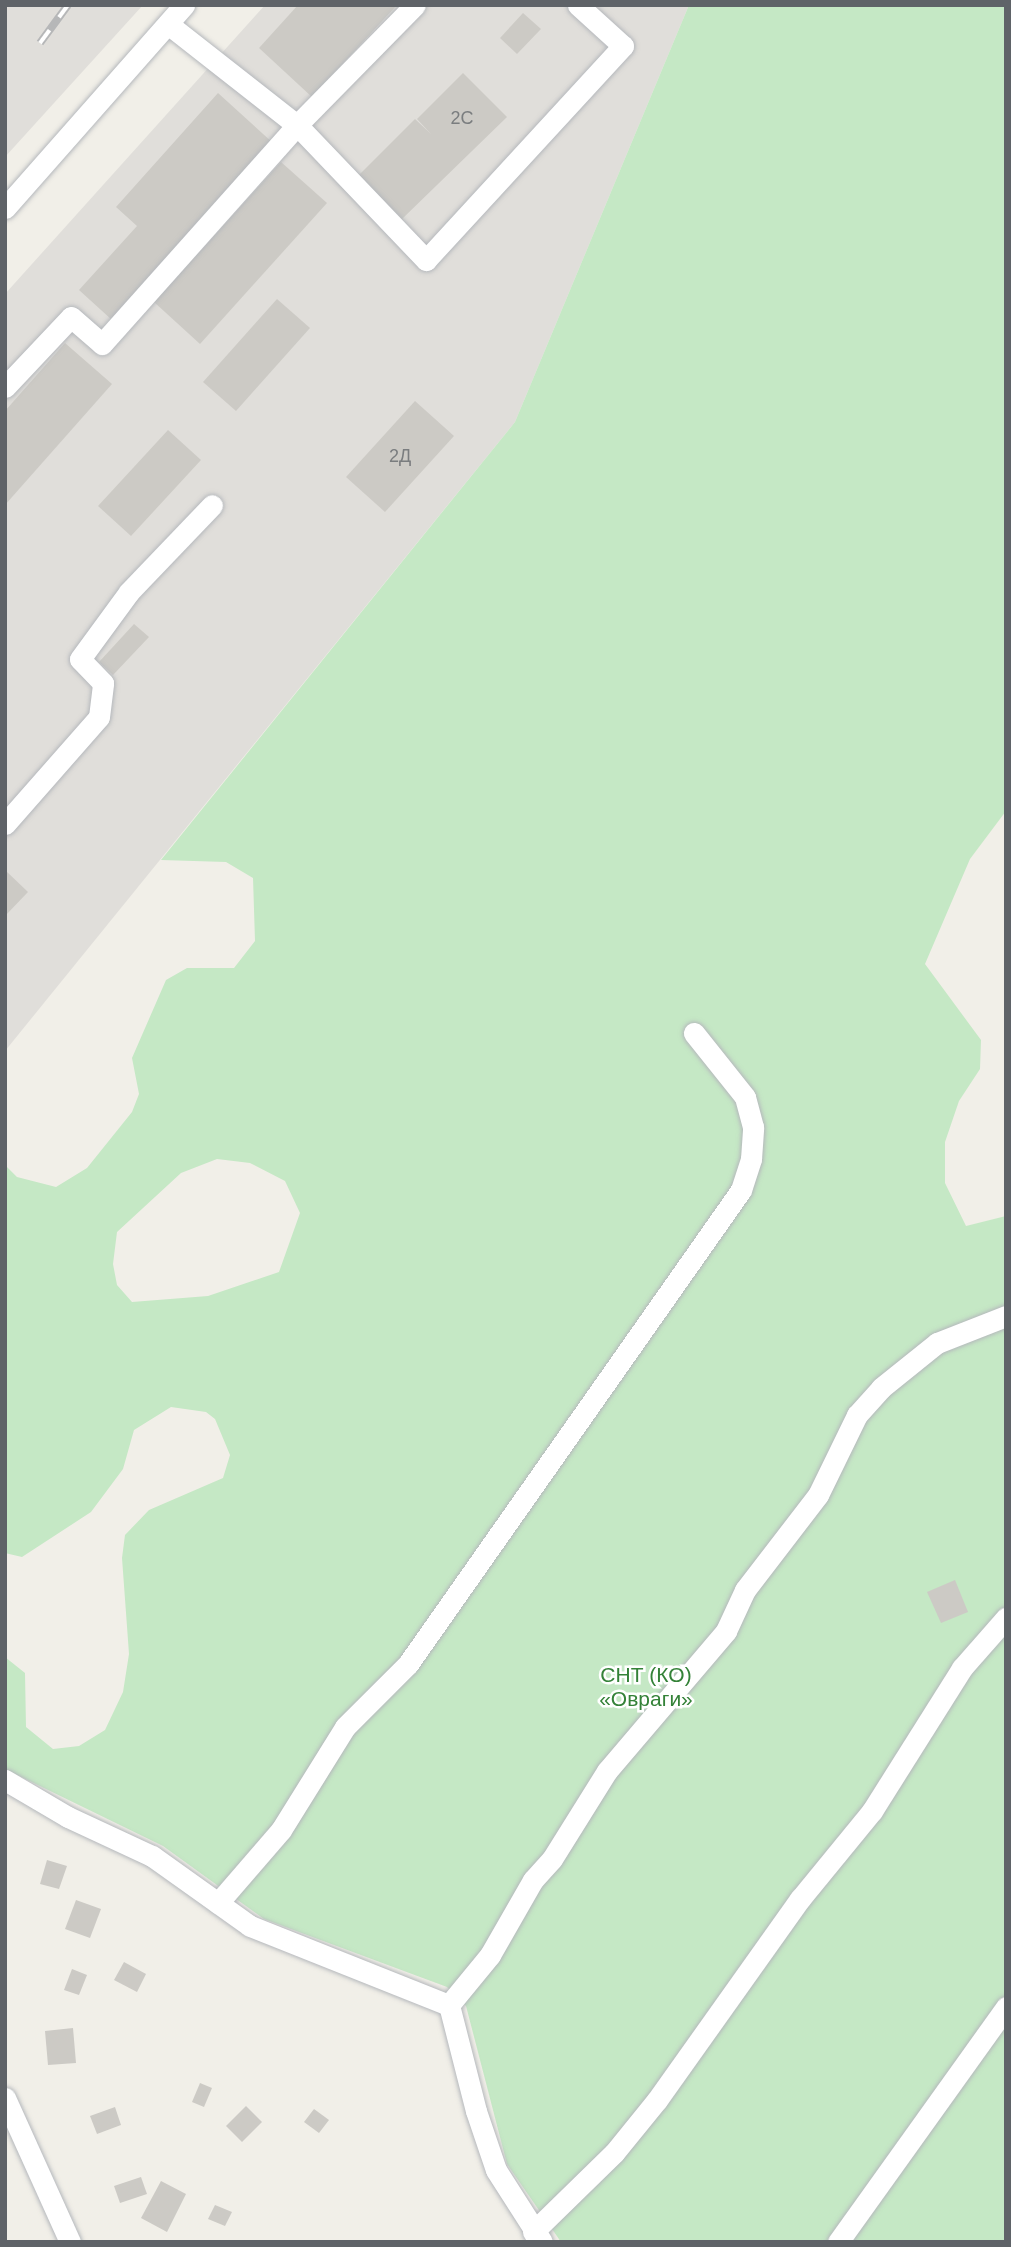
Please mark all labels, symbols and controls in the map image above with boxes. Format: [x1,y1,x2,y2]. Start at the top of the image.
house number: 2С [450,107,474,129]
house number: 2Д [389,445,411,467]
park label: СНТ (КО) «Овраги» [599,1662,693,1712]

